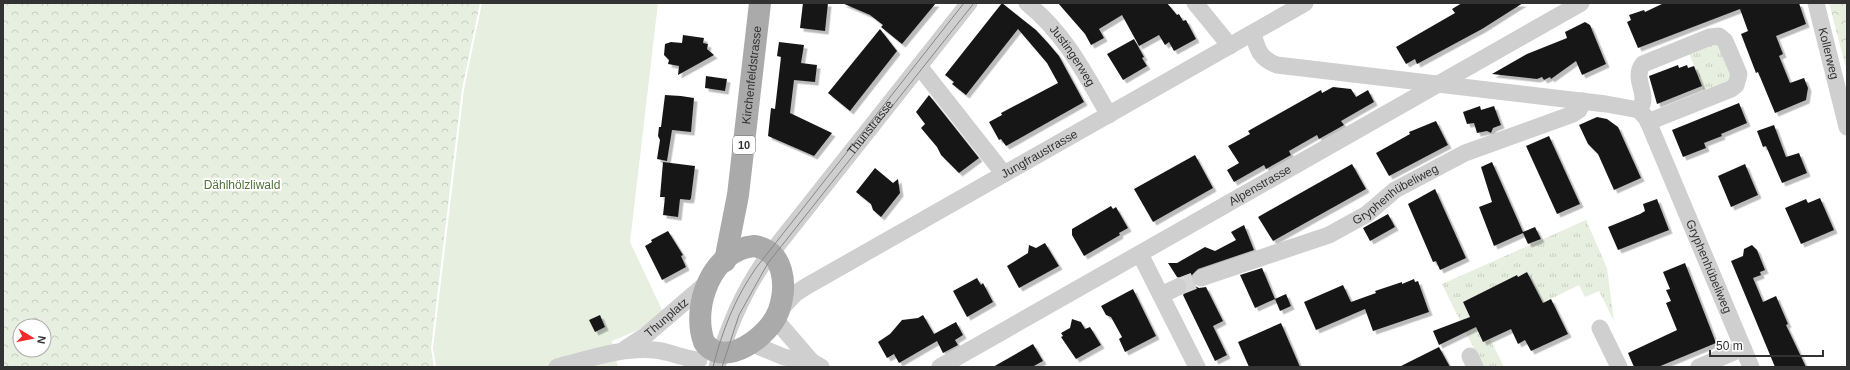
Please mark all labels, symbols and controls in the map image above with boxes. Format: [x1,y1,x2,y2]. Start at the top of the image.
street label: Justingerweg [1047,22,1098,89]
street label: Kirchenfeldstrasse [739,25,764,125]
street label: Kollerweg [1815,26,1842,81]
street label: Thunstrasse [844,97,897,158]
street label: Jungfraustrasse [999,127,1080,181]
road number: 10 [733,136,755,154]
street label: Gryphenhübeliweg [1350,161,1441,228]
street label: Alpenstrasse [1226,162,1294,209]
park label: Dählhölzliwald [204,178,280,192]
street label: Gryphenhübeliweg [1683,217,1735,315]
street label: Thunplatz [642,295,691,340]
north arrow [12,318,52,358]
scale bar [1710,332,1823,358]
text: N [35,335,48,345]
text: 50 m [1716,339,1743,353]

